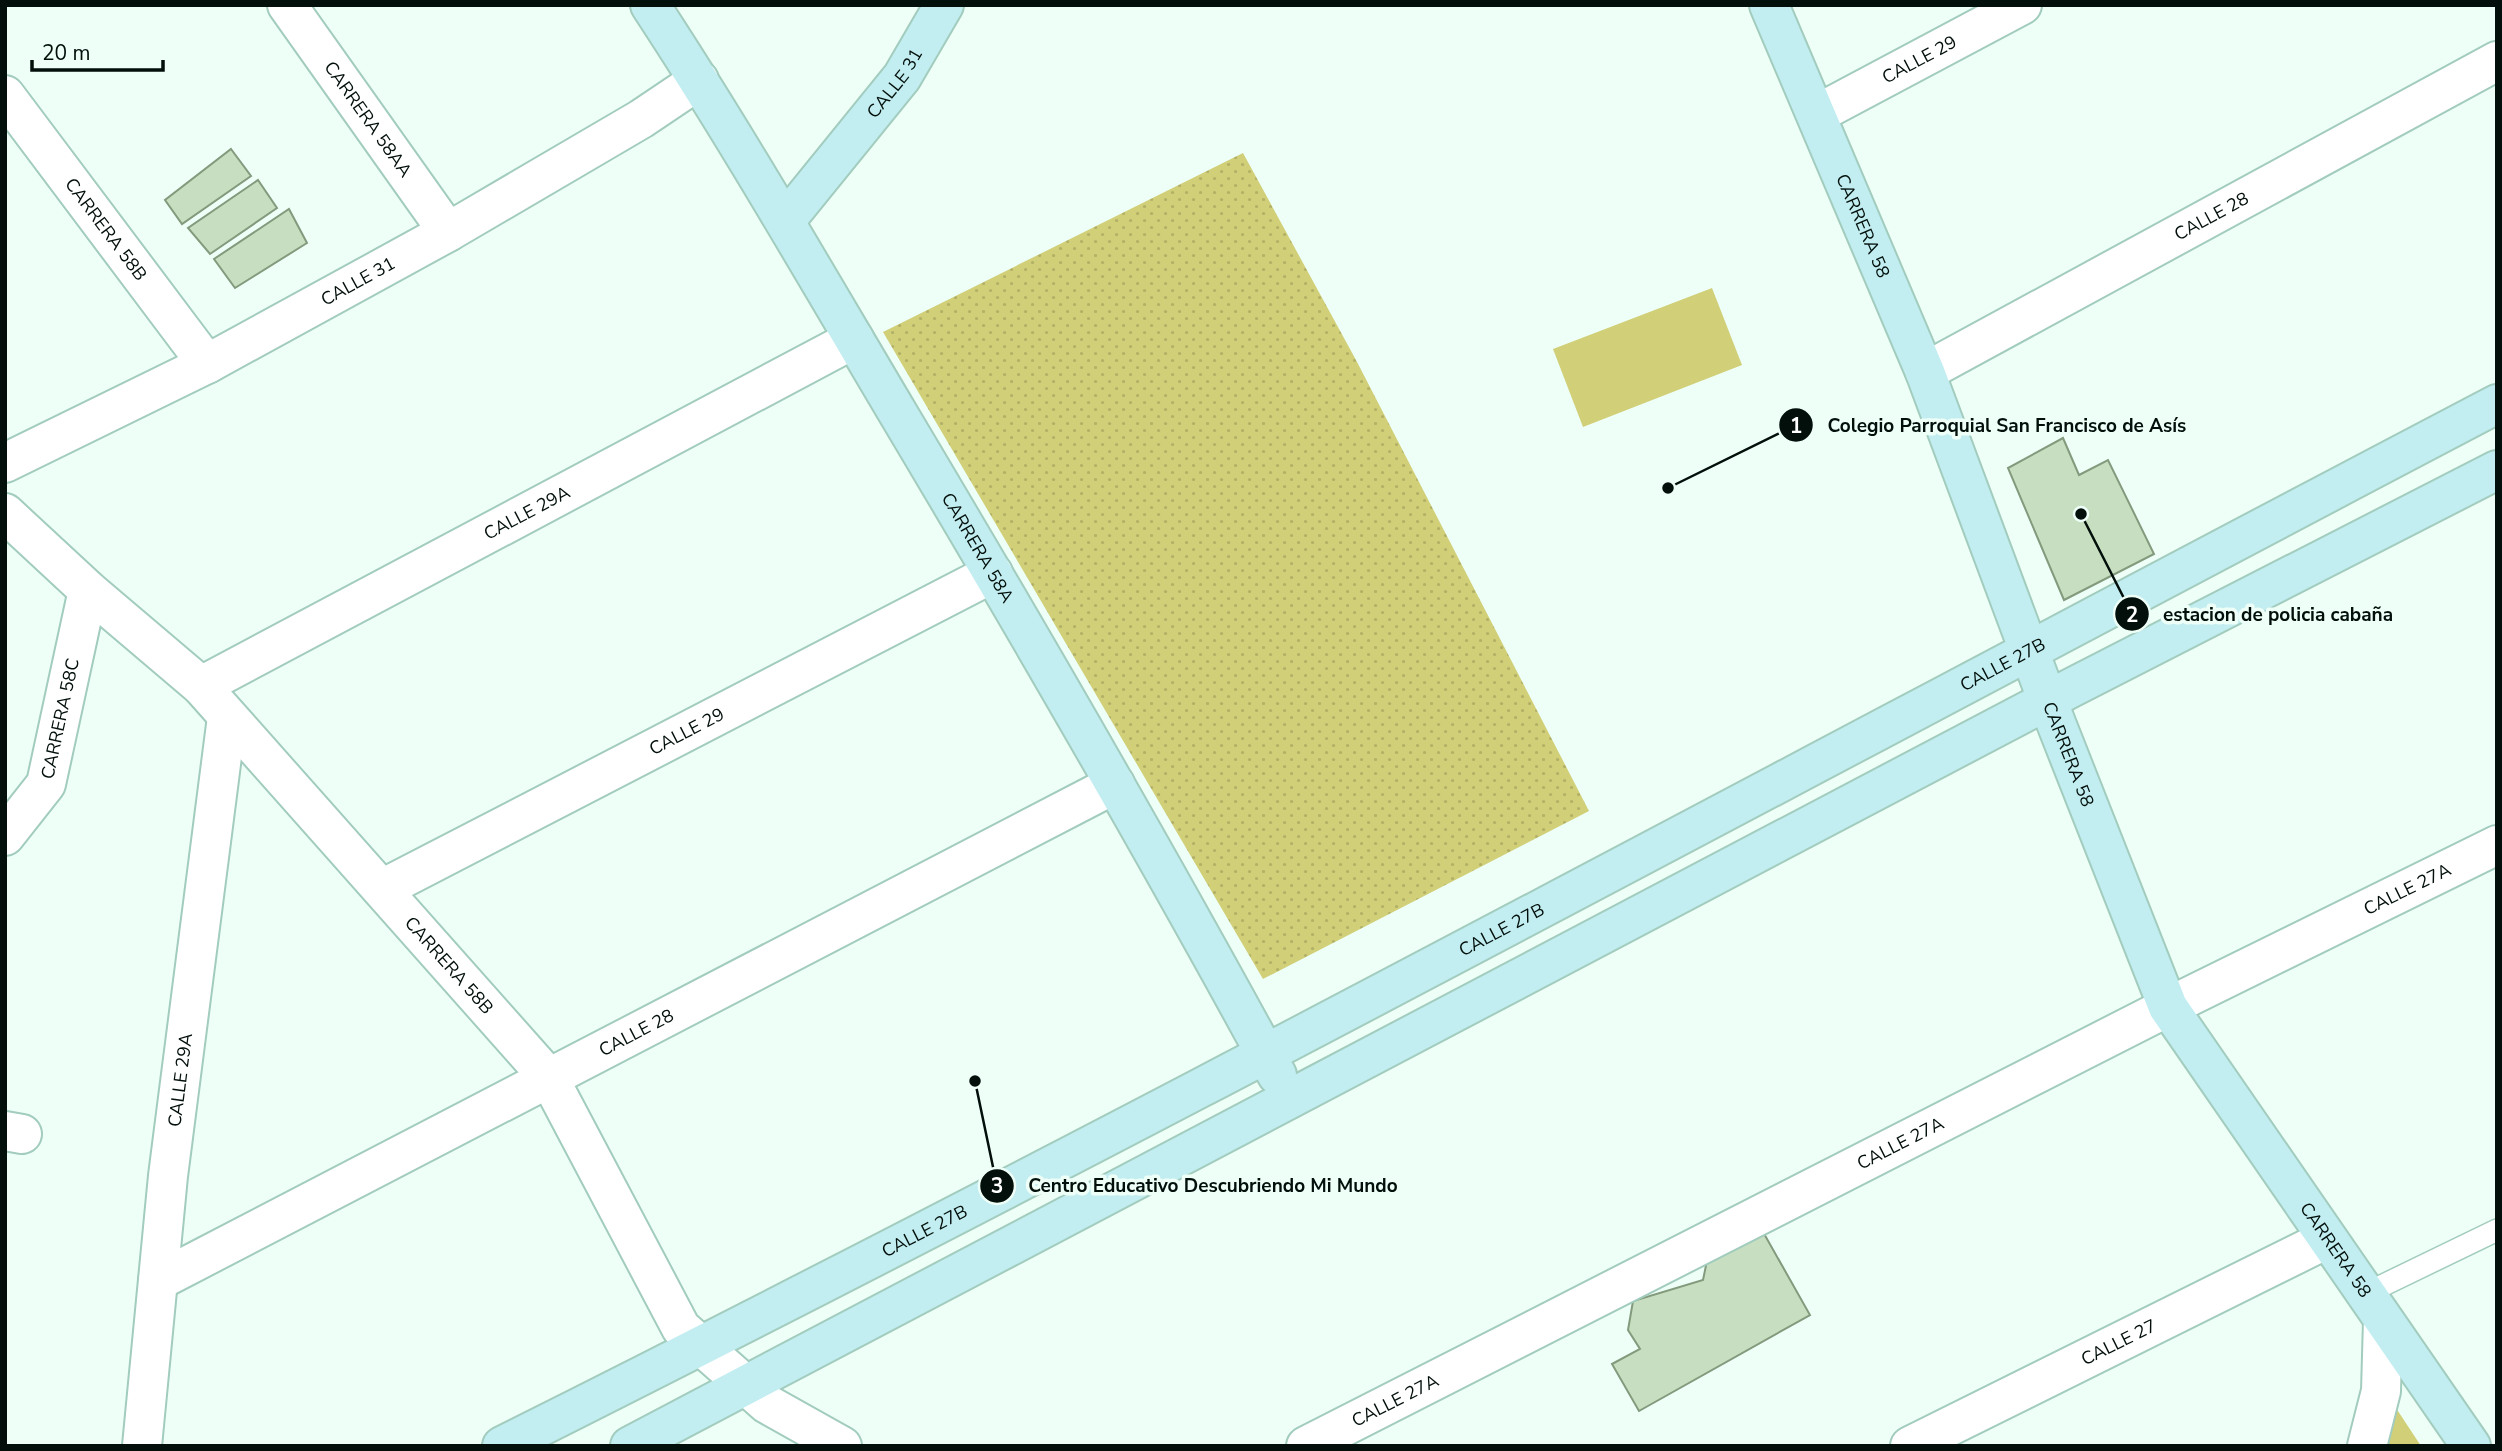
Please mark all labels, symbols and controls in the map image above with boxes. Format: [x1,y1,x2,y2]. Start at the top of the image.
scale bar [32,28,163,72]
street label: CALLE 29 [1878,30,1961,89]
text: 20 m [42,39,91,67]
street label: CALLE 31 [861,44,928,123]
street label: CARRERA 58AA [319,56,417,182]
street label: CARRERA 58 [1830,170,1896,282]
street label: CARRERA 58B [59,173,152,286]
street label: CALLE 28 [2170,186,2253,246]
street label: CALLE 31 [316,251,399,311]
callout: Colegio Parroquial San Francisco de Asís [1778,405,2200,445]
text: 1 [1790,412,1802,440]
text: Colegio Parroquial San Francisco de Asís [1828,413,2186,439]
street label: CALLE 29A [480,480,574,546]
street label: CARRERA 58A [936,488,1019,607]
callout: estacion de policia cabaña [2114,594,2407,634]
text: 2 [2126,601,2138,629]
text: estacion de policia cabaña [2163,602,2393,628]
street label: CALLE 27B [1956,632,2050,697]
street label: CARRERA 58C [35,656,85,781]
street label: CARRERA 58 [2037,698,2100,810]
street label: CALLE 29 [645,702,728,761]
street label: CALLE 27A [2360,858,2455,921]
street label: CALLE 27B [1455,897,1548,962]
street label: CARRERA 58B [399,911,499,1019]
street label: CALLE 28 [595,1003,678,1062]
street label: CALLE 29A [162,1032,198,1128]
street label: CALLE 27A [1853,1111,1948,1175]
callout: Centro Educativo Descubriendo Mi Mundo [979,1166,1412,1206]
text: 3 [991,1172,1003,1200]
text: Centro Educativo Descubriendo Mi Mundo [1028,1173,1398,1199]
street label: CARRERA 58 [2294,1198,2377,1302]
street label: CALLE 27B [877,1199,972,1263]
street label: CALLE 27 [2077,1314,2160,1371]
street label: CALLE 27A [1348,1369,1443,1433]

